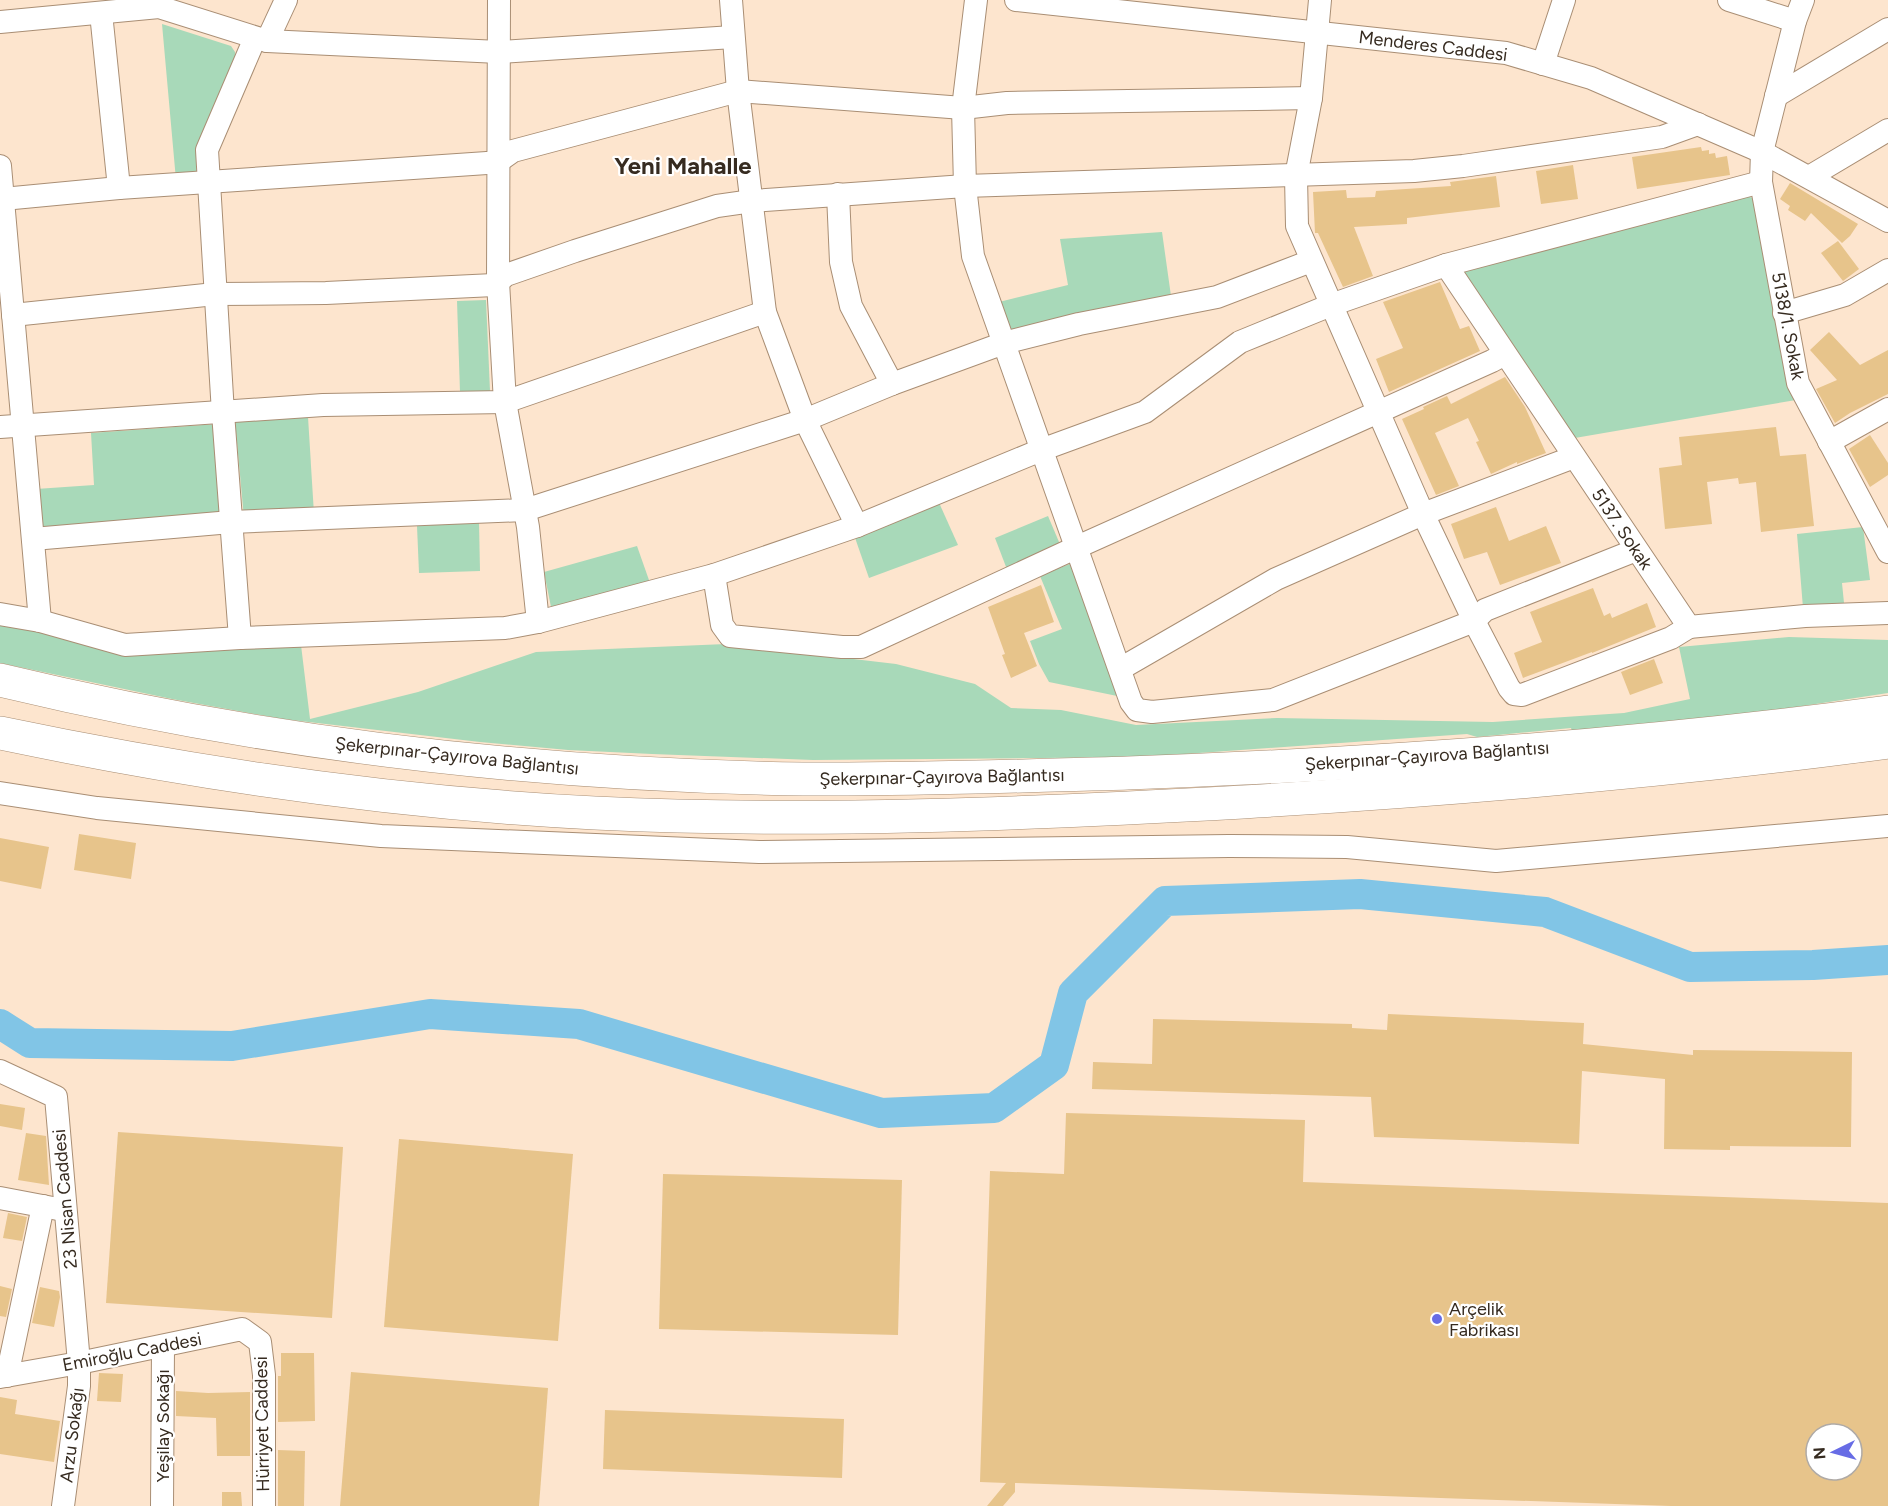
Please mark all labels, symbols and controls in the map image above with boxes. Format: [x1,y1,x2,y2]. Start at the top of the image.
street label: Menderes Caddesi [1357,26,1509,66]
district label: Yeni Mahalle [614,151,752,180]
street label: 5138/1. Sokak [1767,270,1809,382]
street label: 5137. Sokak [1587,484,1657,574]
street label: Şekerpınar-Çayırova Bağlantısı [334,732,580,780]
street label: Şekerpınar-Çayırova Bağlantısı [1304,736,1550,776]
street label: Şekerpınar-Çayırova Bağlantısı [819,764,1065,790]
street label: 23 Nisan Caddesi [48,1128,82,1270]
place label: Arçelik Fabrikası [1449,1298,1519,1341]
marker: Arçelik Fabrikası [1430,1312,1444,1326]
street label: Emiroğlu Caddesi [61,1328,203,1376]
street label: Hürriyet Caddesi [250,1356,274,1492]
street label: Yeşilay Sokağı [152,1369,174,1483]
street label: Arzu Sokağı [55,1386,89,1484]
north arrow [1804,1422,1864,1482]
text: N [1810,1446,1830,1460]

